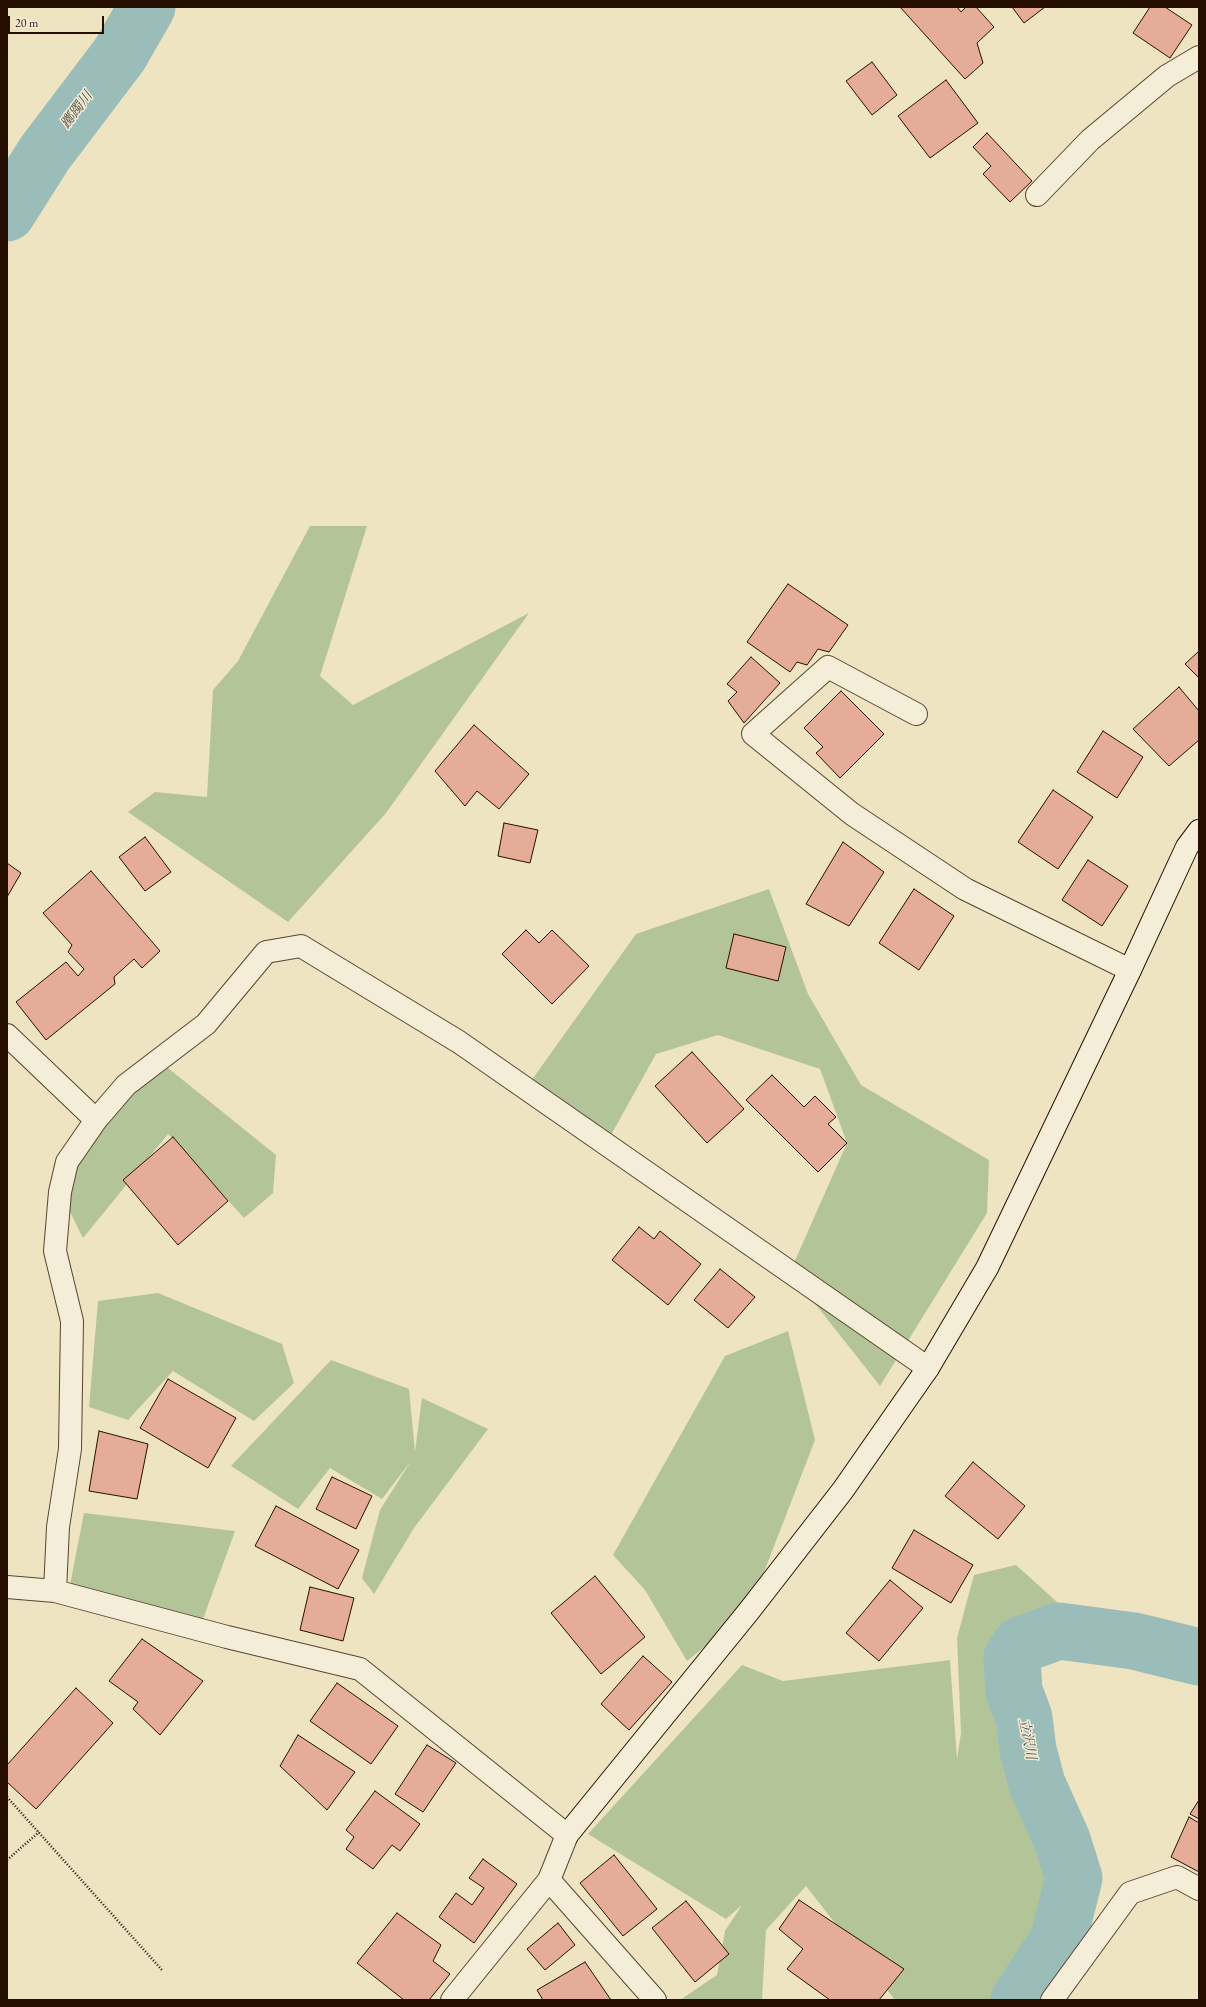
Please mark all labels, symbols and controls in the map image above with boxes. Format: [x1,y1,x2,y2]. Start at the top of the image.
scale bar [10,8,106,34]
text: 20 m [15,15,38,31]
water label: 躑躅川 [58,88,96,132]
water label: 立沢川 [1015,1717,1039,1761]

